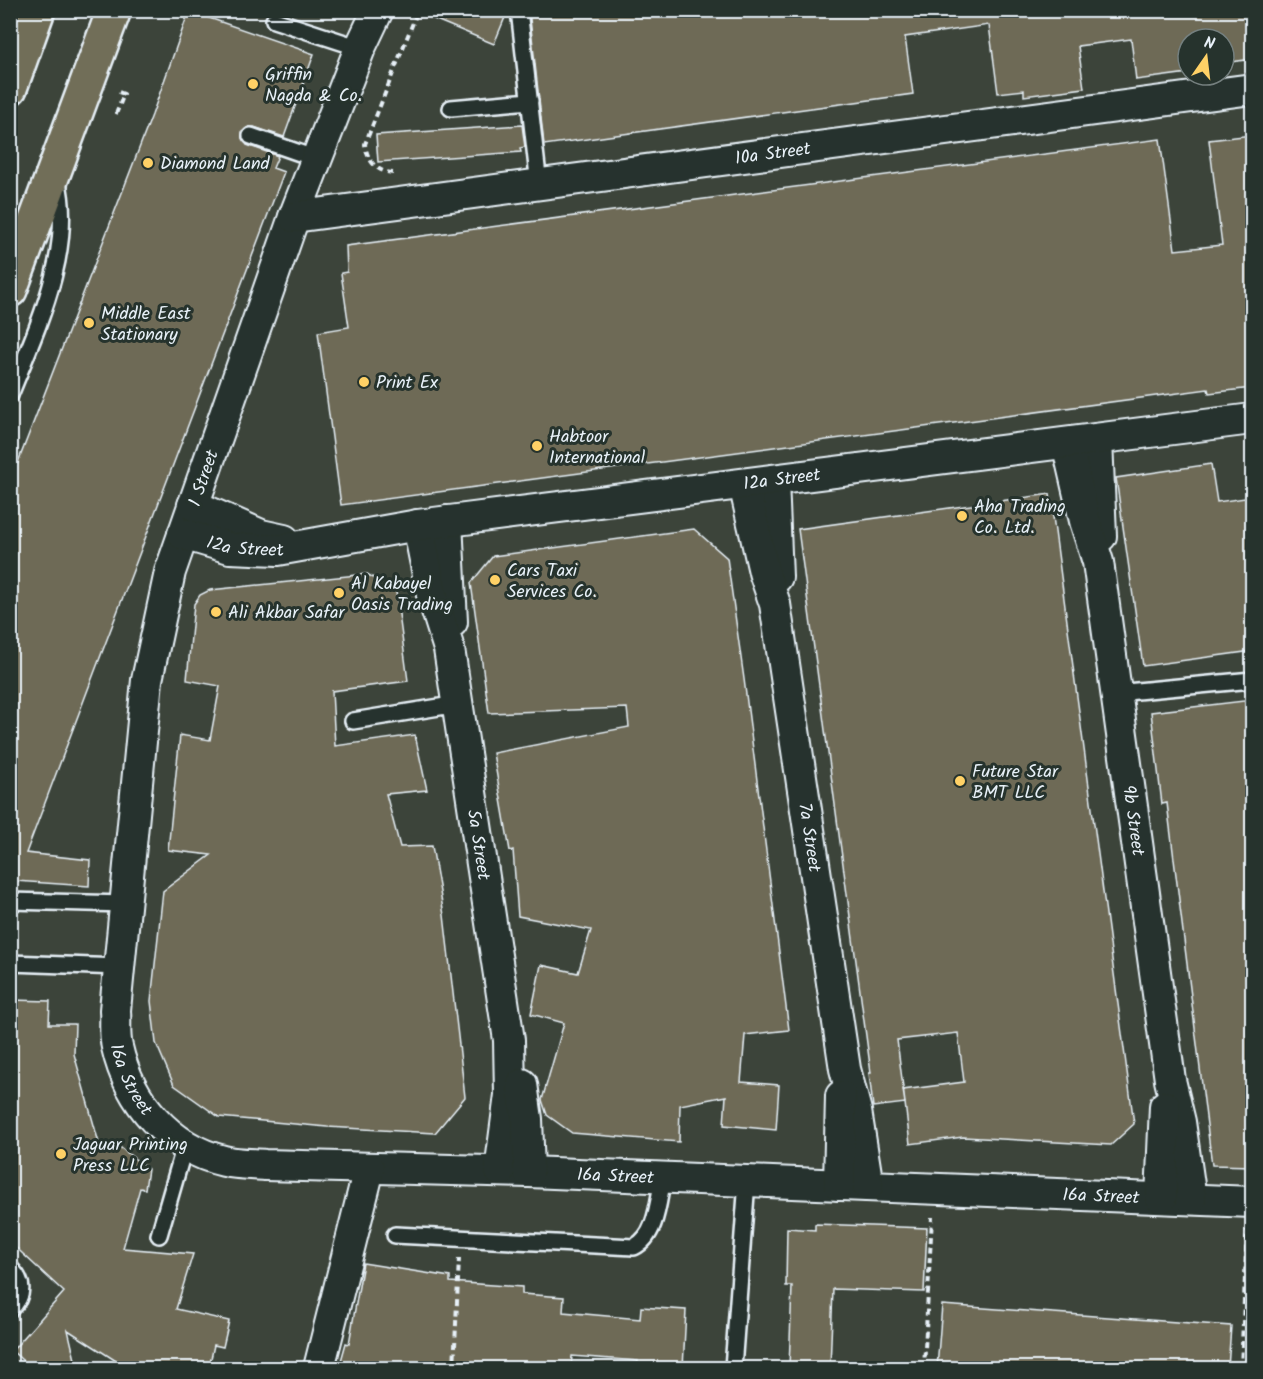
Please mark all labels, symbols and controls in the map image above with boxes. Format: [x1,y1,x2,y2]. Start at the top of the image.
north arrow [1176,27,1236,87]
text: N [1201,31,1217,57]
place label: Griffin Nagda & Co. [265,61,362,111]
marker: Griffin Nagda & Co. [246,77,260,91]
street label: 10a Street [733,135,814,174]
place label: Diamond Land [160,150,270,179]
marker: Diamond Land [141,156,155,170]
place label: Middle East Stationary [101,300,192,350]
marker: Middle East Stationary [82,316,96,330]
place label: Print Ex [376,369,438,398]
marker: Print Ex [357,375,371,389]
place label: Habtoor International [549,423,646,473]
marker: Habtoor International [530,439,544,453]
street label: 1 Street [181,445,228,511]
street label: 12a Street [742,461,823,500]
place label: Aha Trading Co. Ltd. [974,493,1066,543]
marker: Aha Trading Co. Ltd. [955,509,969,523]
street label: 12a Street [203,529,287,566]
place label: Cars Taxi Services Co. [507,557,597,607]
place label: Al Kabayel Oasis Trading [351,570,453,620]
marker: Cars Taxi Services Co. [488,573,502,587]
marker: Al Kabayel Oasis Trading [332,586,346,600]
place label: Ali Akbar Safar [228,599,346,628]
marker: Ali Akbar Safar [209,605,223,619]
place label: Future Star BMT LLC [972,758,1059,808]
marker: Future Star BMT LLC [953,774,967,788]
street label: 9b Street [1113,783,1152,859]
street label: 7a Street [789,801,828,875]
street label: 5a Street [458,808,497,883]
street label: 16a Street [101,1041,160,1124]
place label: Jaguar Printing Press LLC [73,1131,188,1181]
marker: Jaguar Printing Press LLC [54,1147,68,1161]
street label: 16a Street [576,1161,655,1193]
street label: 16a Street [1062,1181,1141,1213]

